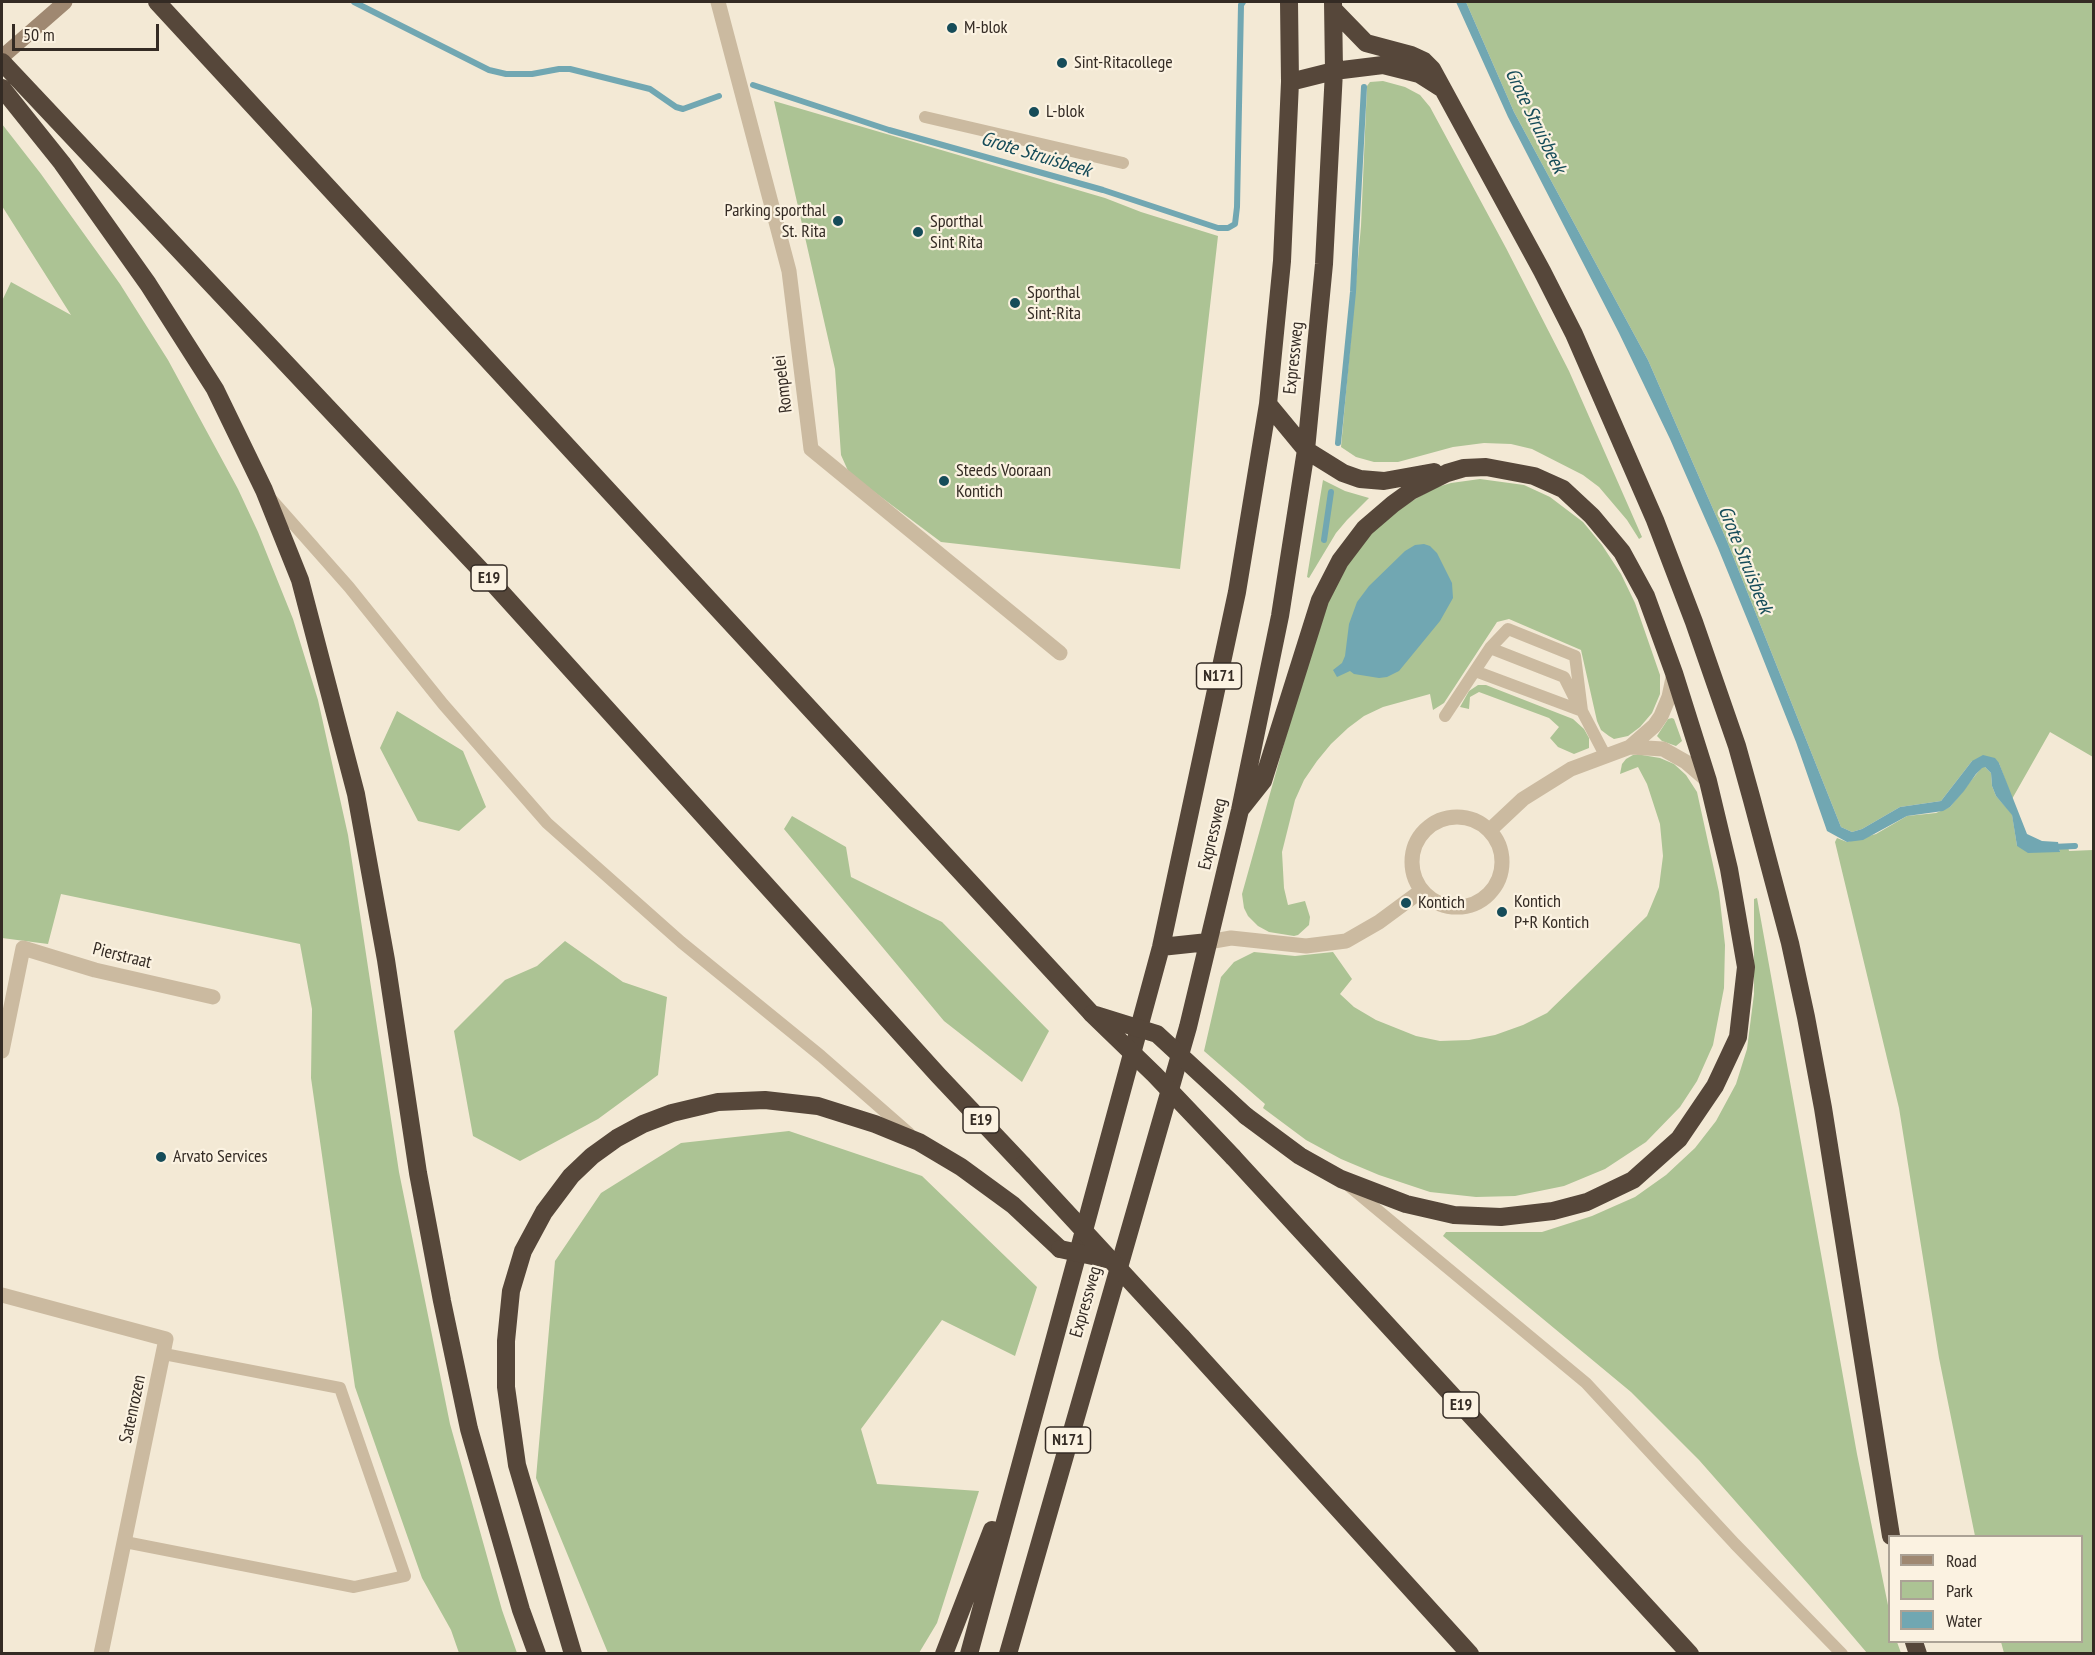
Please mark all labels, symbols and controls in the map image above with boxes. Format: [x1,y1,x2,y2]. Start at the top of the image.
scale bar [15,12,162,50]
place label: M-blok [964,17,1007,39]
marker: M-blok [945,21,959,35]
text: 50 m [23,23,55,46]
place label: Sint-Ritacollege [1074,52,1173,74]
marker: Sint-Ritacollege [1055,56,1069,70]
water label: Grote Struisbeek [1499,65,1571,177]
place label: L-blok [1046,101,1084,123]
marker: L-blok [1027,105,1041,119]
water label: Grote Struisbeek [978,127,1094,183]
place label: Parking sporthal St. Rita [725,200,826,242]
place label: Sporthal Sint Rita [930,211,983,254]
marker: Parking sporthal St. Rita [831,214,845,228]
marker: Sporthal Sint Rita [911,225,925,239]
place label: Sporthal Sint-Rita [1027,282,1081,324]
marker: Sporthal Sint-Rita [1008,296,1022,310]
street label: Expressweg [1279,321,1309,395]
street label: Rompelei [769,354,797,414]
place label: Steeds Vooraan Kontich [956,460,1051,502]
marker: Steeds Vooraan Kontich [937,474,951,488]
water label: Grote Struisbeek [1713,503,1777,617]
road number: E19 [471,565,507,591]
road number: N171 [1196,663,1242,689]
street label: Expressweg [1194,796,1232,872]
place label: Kontich P+R Kontich [1514,891,1589,934]
place label: Kontich [1418,892,1465,914]
marker: Kontich [1399,896,1413,910]
marker: Kontich P+R Kontich [1495,905,1509,919]
street label: Pierstraat [90,938,154,974]
road number: E19 [963,1107,999,1133]
place label: Arvato Services [173,1146,268,1168]
marker: Arvato Services [154,1150,168,1164]
street label: Expressweg [1066,1264,1106,1340]
street label: Satenrozen [115,1373,151,1445]
road number: E19 [1443,1392,1479,1418]
road number: N171 [1046,1427,1090,1453]
legend [1888,1535,2083,1643]
text: Road [1946,1549,1977,1572]
text: Park [1946,1579,1973,1602]
text: Water [1946,1609,1982,1632]

